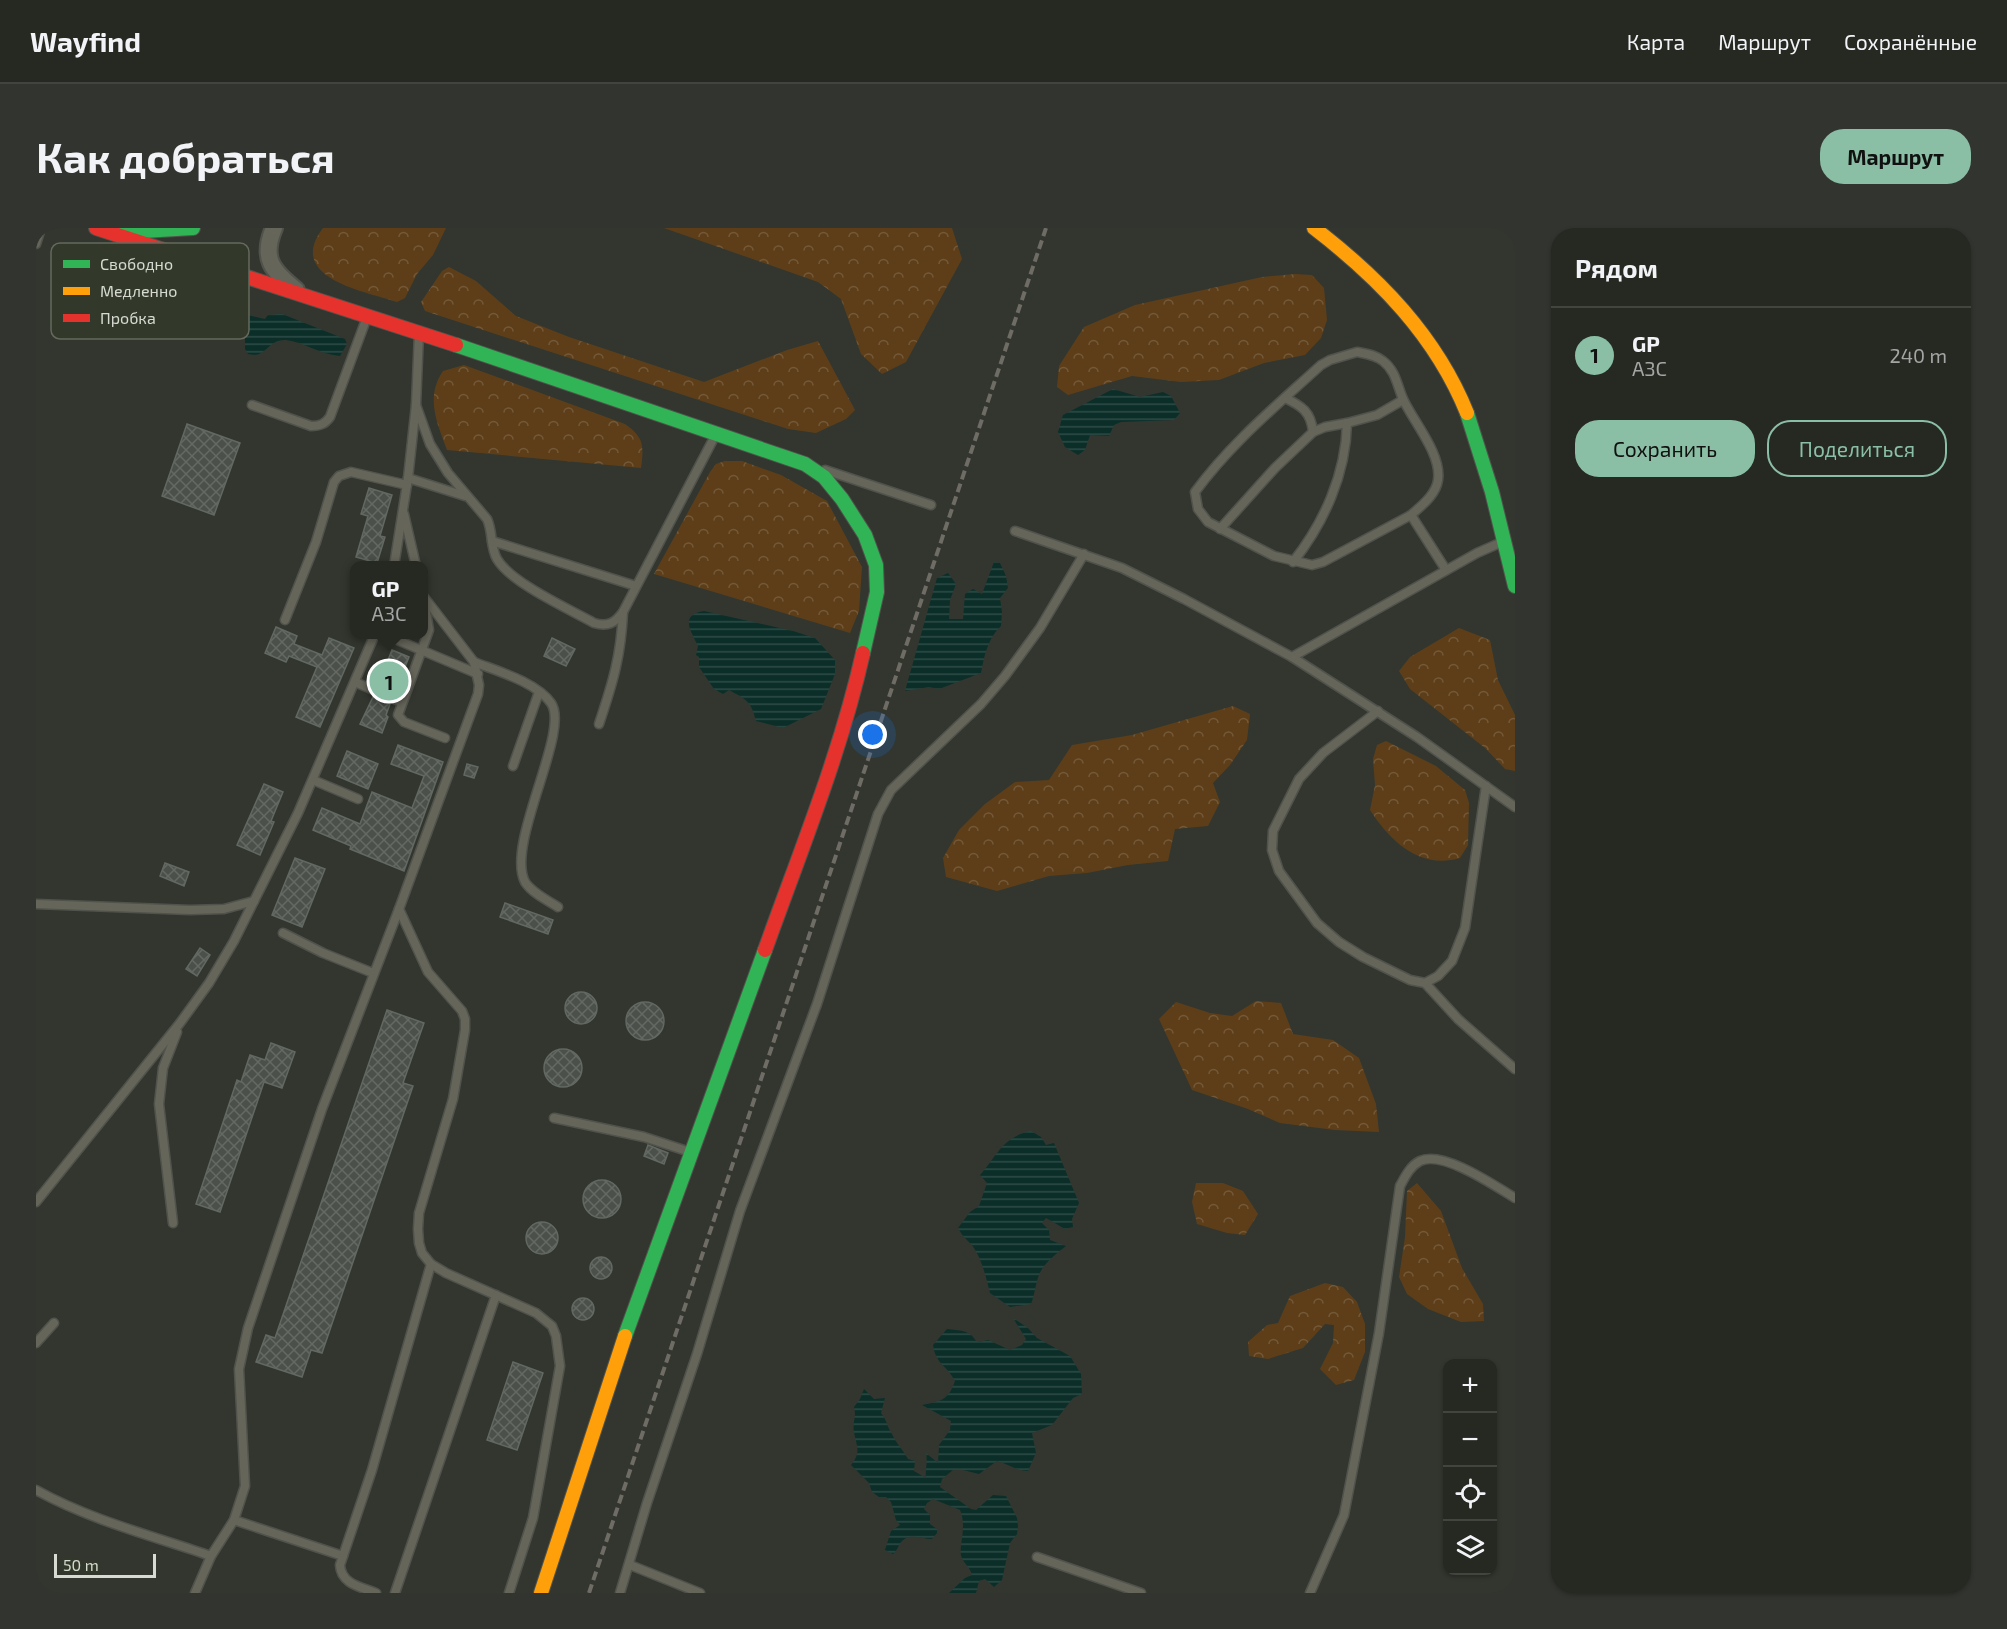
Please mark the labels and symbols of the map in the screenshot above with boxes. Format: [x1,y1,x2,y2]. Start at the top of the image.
legend [51,243,249,339]
text: Свободно [100,254,173,273]
text: Медленно [100,281,177,300]
text: Пробка [100,308,156,327]
pin: 1 [370,658,408,704]
your location [858,720,887,749]
scale bar [54,1551,156,1578]

